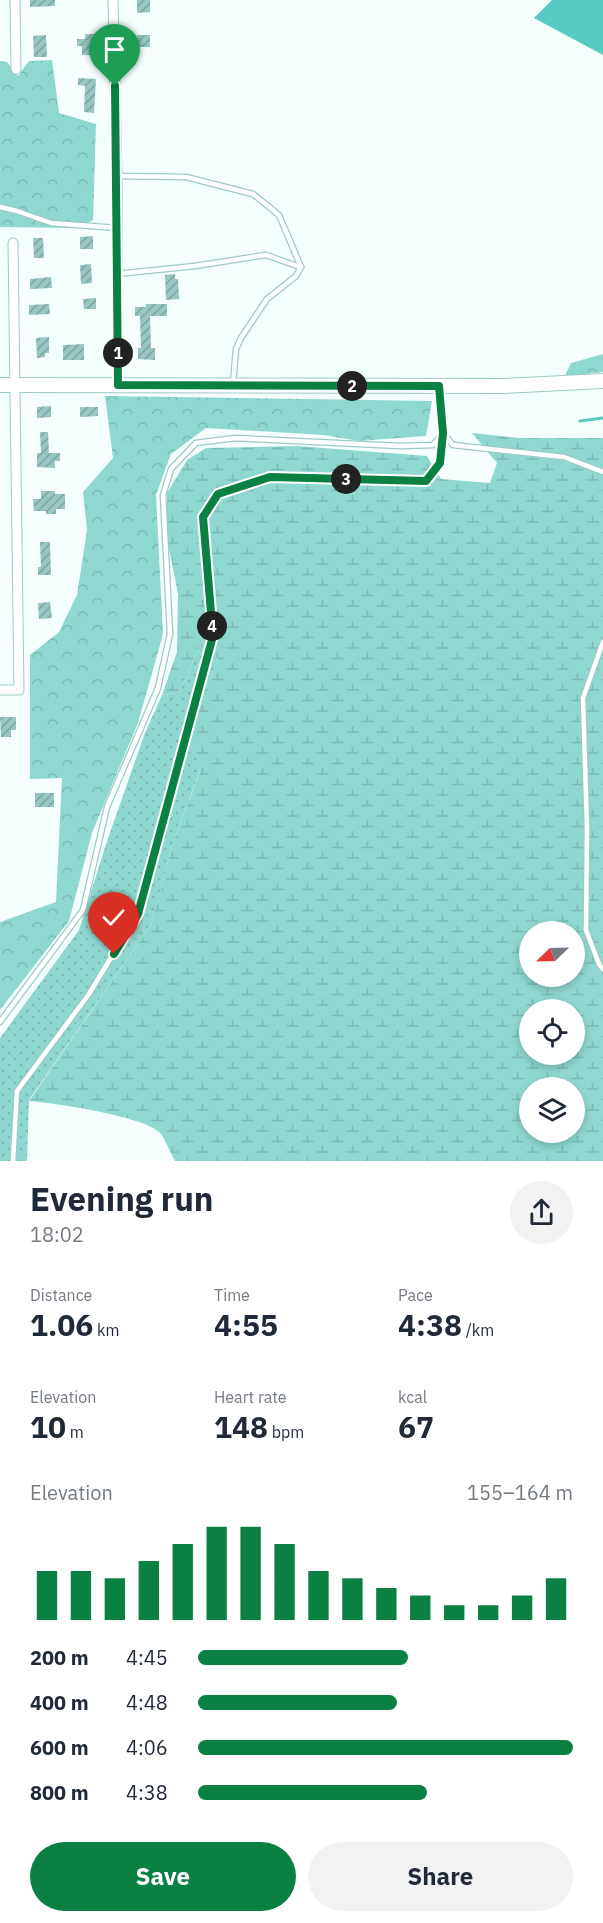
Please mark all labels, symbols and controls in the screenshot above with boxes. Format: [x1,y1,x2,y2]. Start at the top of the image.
pin [89,24,140,86]
icon: arrive [98,33,131,66]
pin: 1 [103,338,133,368]
text: 1 [113,343,123,363]
pin: 2 [337,371,367,401]
text: 2 [347,376,357,396]
pin: 3 [331,464,361,494]
text: 3 [341,469,351,489]
pin: 4 [197,611,227,641]
text: 4 [207,616,217,636]
pin [88,892,139,954]
icon: check [97,901,130,934]
north arrow [519,921,585,987]
map controls [519,921,585,1143]
button: locate [519,999,585,1065]
button: layers [519,1077,585,1143]
text: Evening run [30,1177,214,1220]
button: share [510,1181,573,1244]
text: 18:02 [30,1221,84,1248]
text: Distance [30,1285,92,1305]
text: Time [214,1285,250,1305]
text: Pace [398,1285,433,1305]
text: 1.06 [30,1305,93,1344]
text: 4:55 [214,1305,278,1344]
text: 4:38 [398,1305,462,1344]
text: km [93,1320,120,1340]
text: /km [462,1320,494,1340]
text: Elevation [30,1387,96,1407]
text: Heart rate [214,1387,287,1407]
text: kcal [398,1387,427,1407]
text: 10 [30,1407,66,1446]
text: 148 [214,1407,268,1446]
text: 67 [398,1407,434,1446]
text: m [66,1422,84,1442]
text: bpm [268,1422,304,1442]
text: Elevation [30,1479,113,1506]
text: 155–164 m [467,1479,573,1506]
text: 200 m [30,1644,89,1671]
text: 4:45 [126,1644,168,1671]
text: 400 m [30,1689,89,1716]
text: 4:48 [126,1689,168,1716]
text: 600 m [30,1734,89,1761]
text: 4:06 [126,1734,168,1761]
text: 800 m [30,1779,89,1806]
text: 4:38 [126,1779,168,1806]
button: Save [30,1842,296,1911]
button: Share [308,1842,573,1911]

